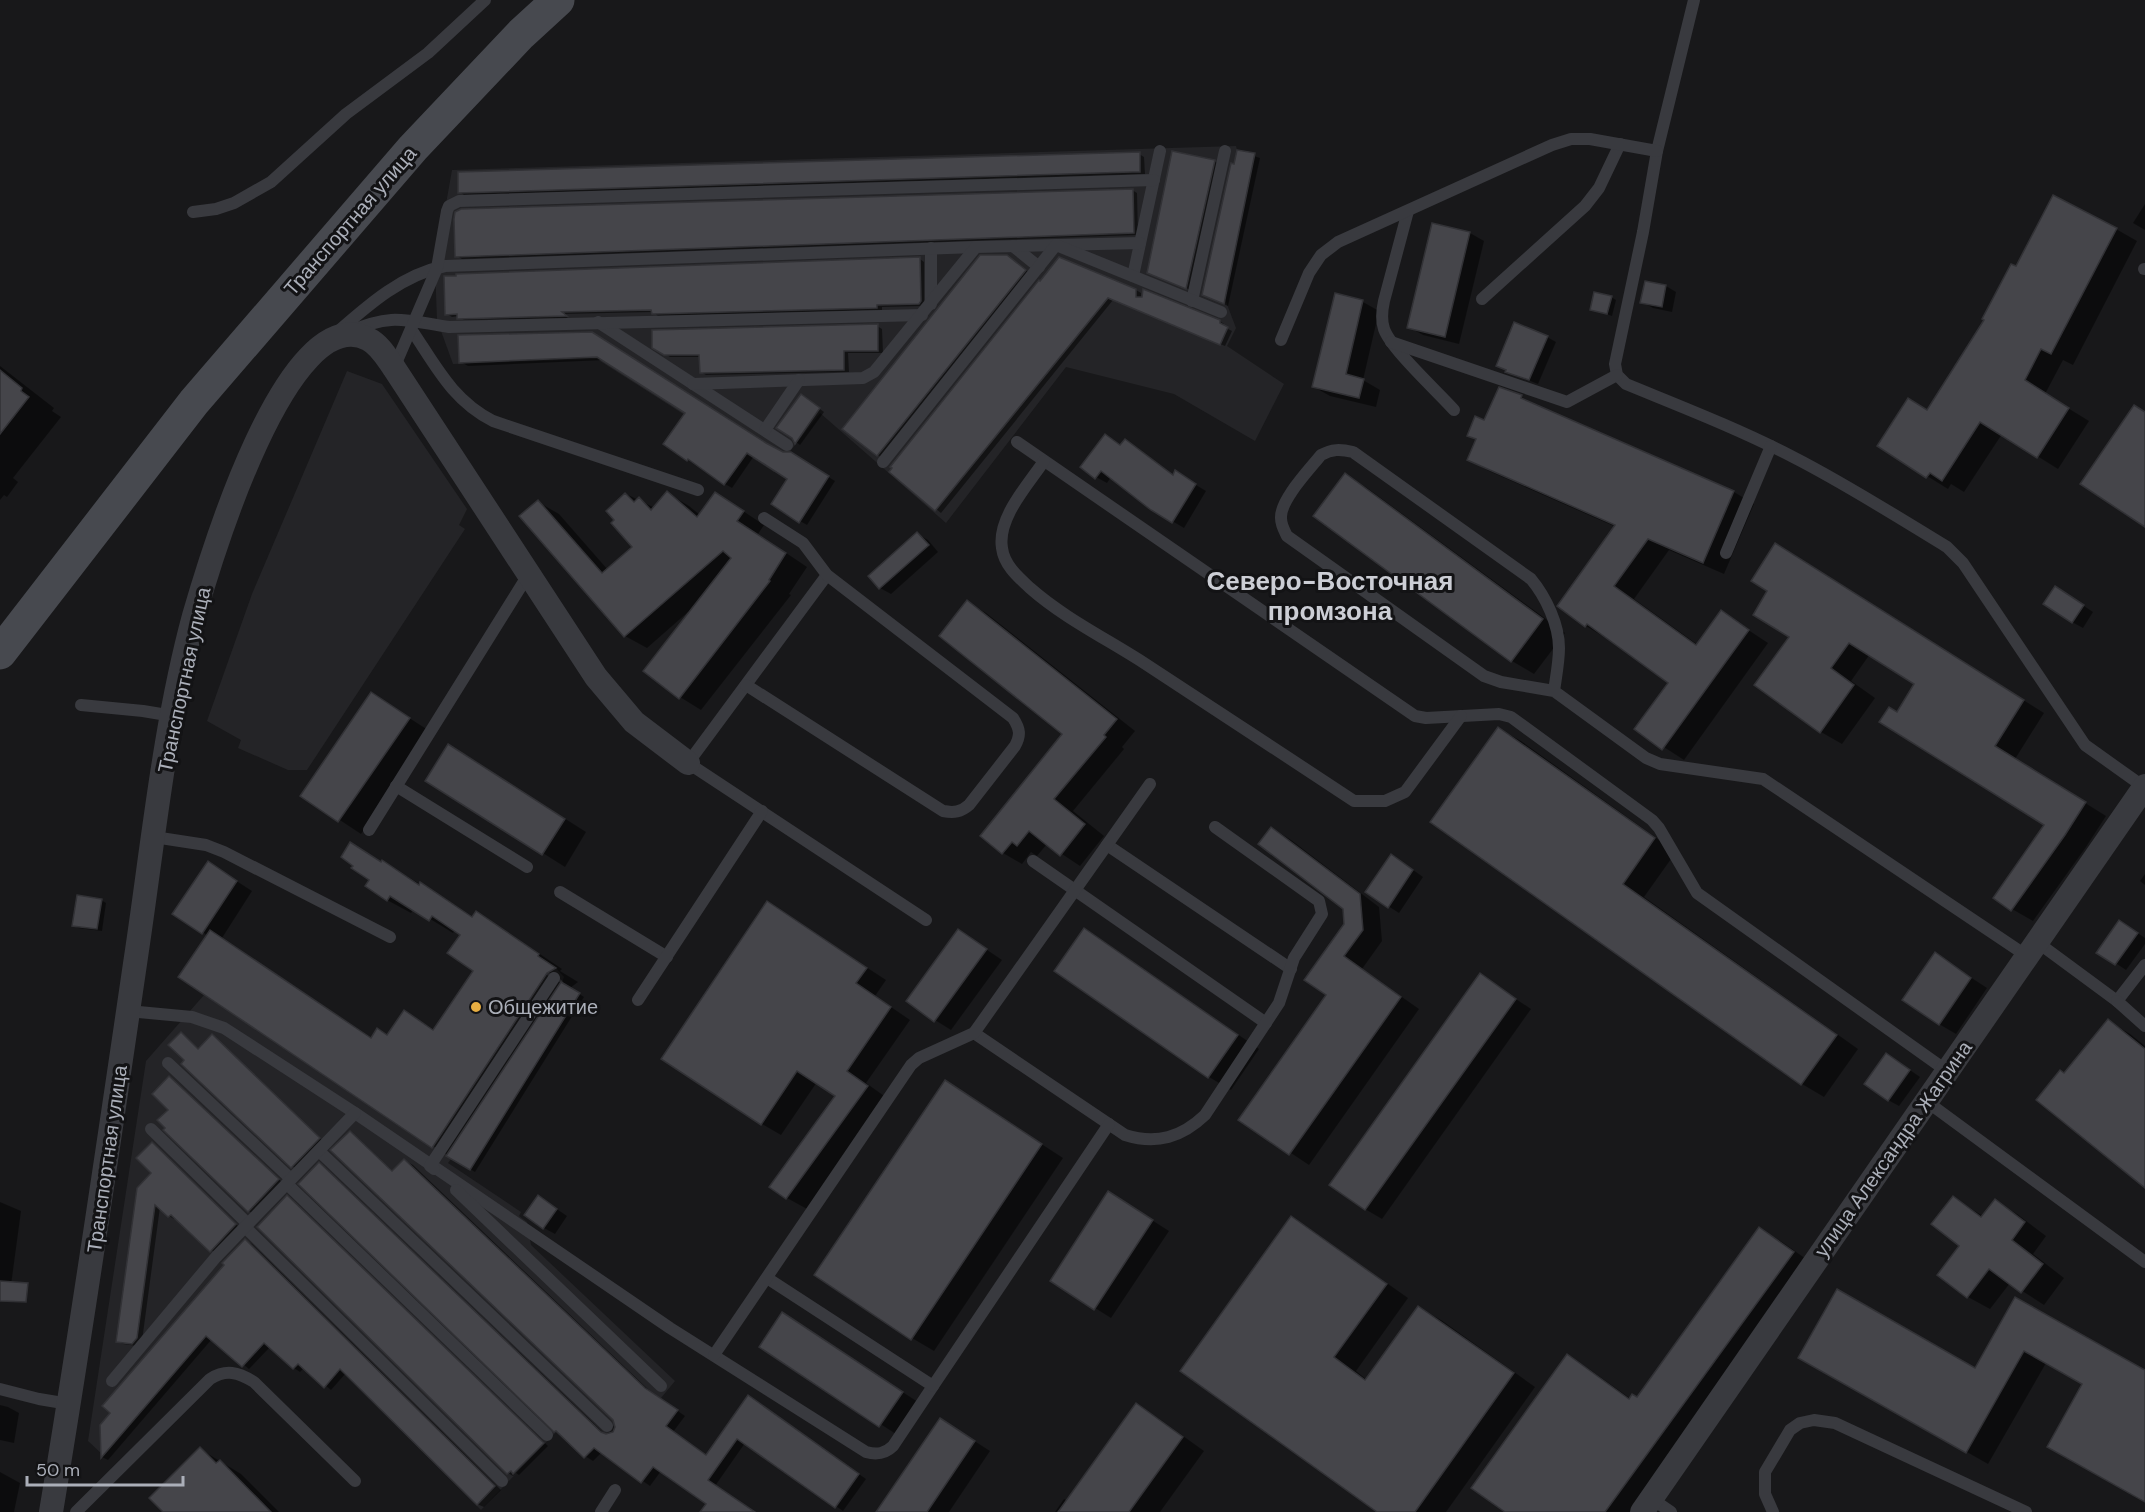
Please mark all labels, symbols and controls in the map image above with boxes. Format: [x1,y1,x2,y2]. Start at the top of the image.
street label: Транспортная улица [278,140,423,301]
district label: Северо-Восточная промзона [1207,564,1453,628]
street label: Транспортная улица [152,584,217,775]
place label: Общежитие [488,994,598,1020]
marker: Общежитие [469,1000,483,1014]
street label: улица Александра Жагрина [1808,1035,1978,1262]
street label: Транспортная улица [81,1063,133,1255]
scale bar [27,1449,183,1487]
text: 50 m [36,1458,80,1482]

